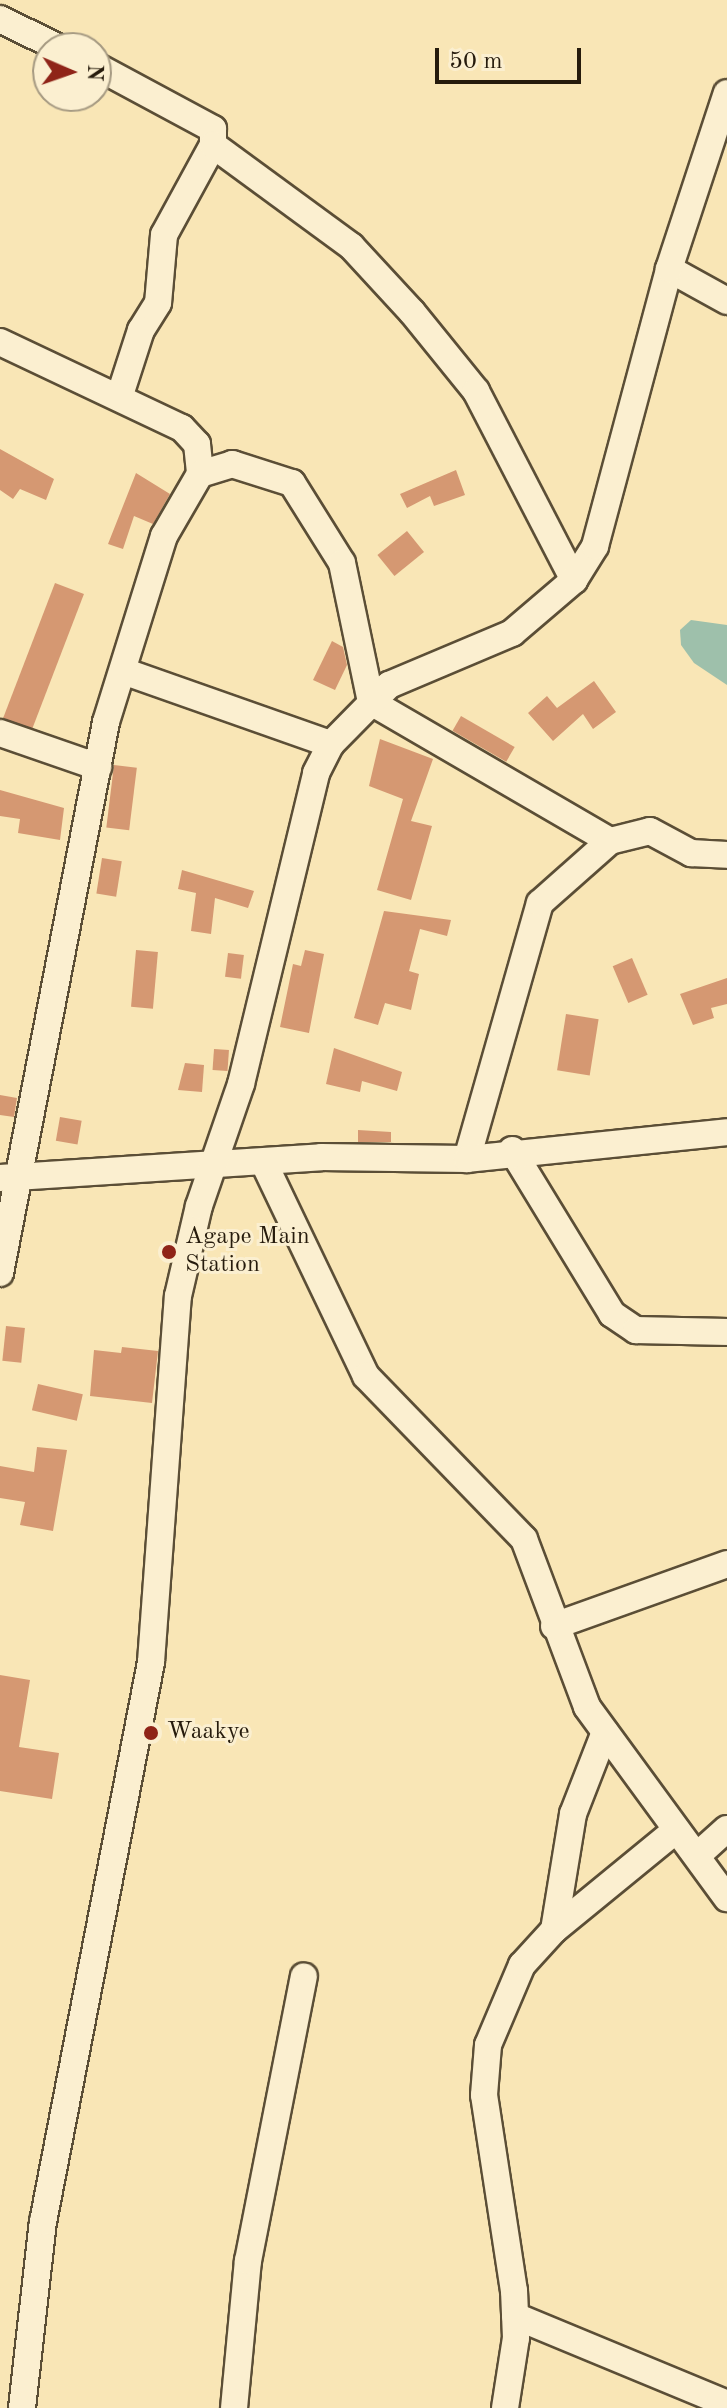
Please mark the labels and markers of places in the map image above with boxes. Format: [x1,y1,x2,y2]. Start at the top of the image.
place label: Agape Main Station [185,1224,310,1280]
marker: Agape Main Station [160,1243,178,1261]
place label: Waakye [167,1719,250,1747]
marker: Waakye [142,1724,160,1742]

